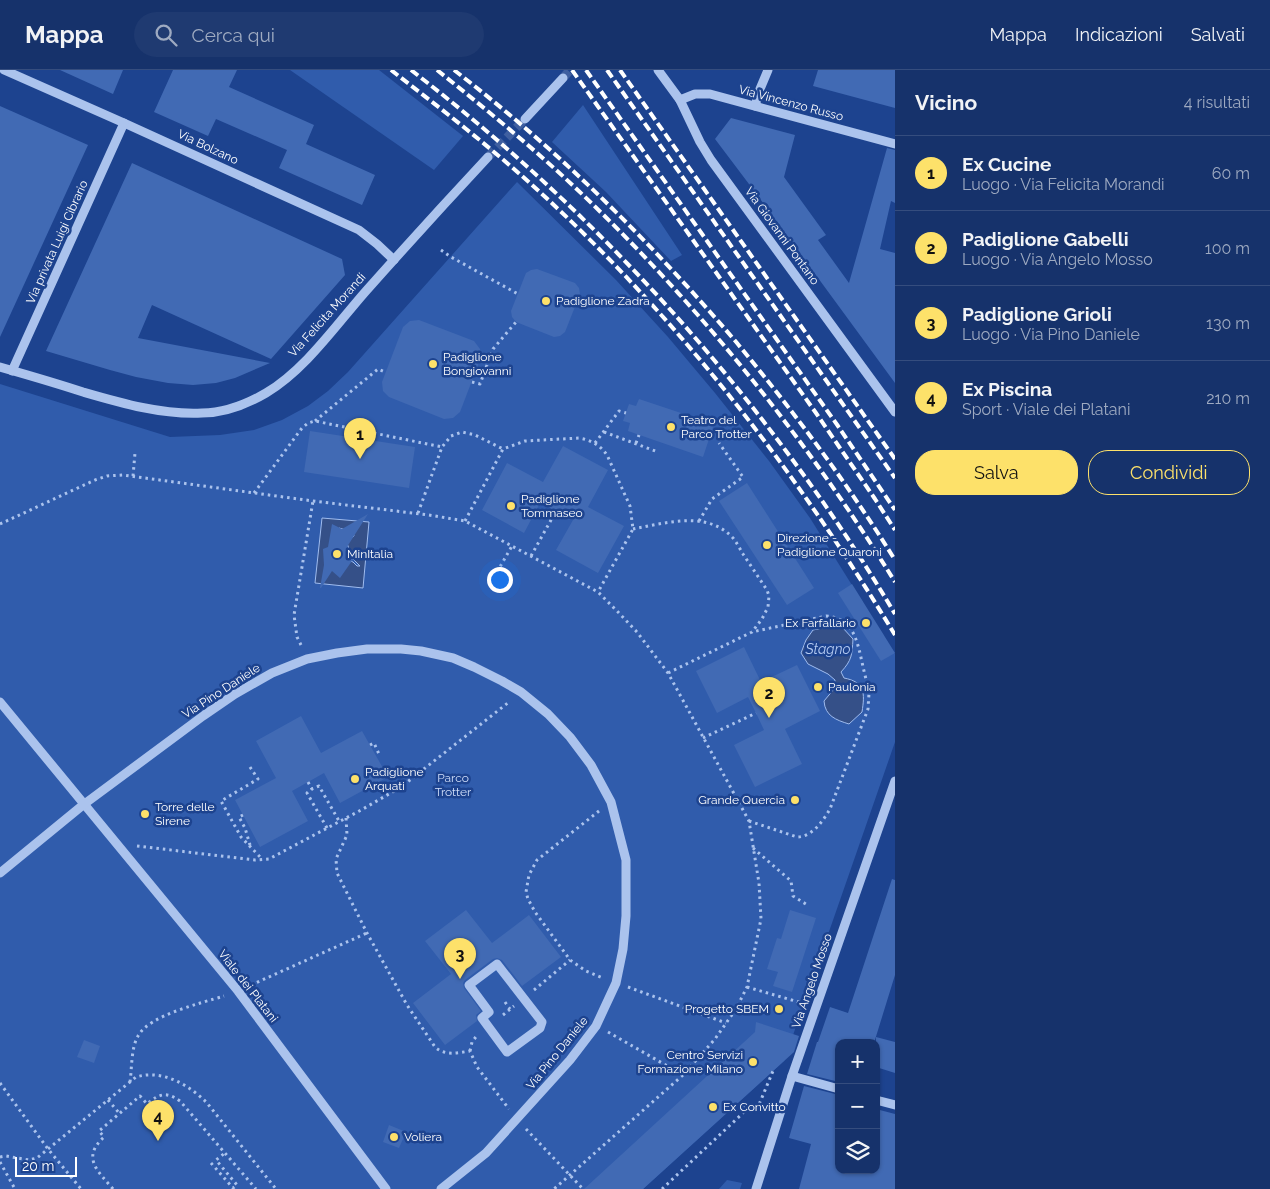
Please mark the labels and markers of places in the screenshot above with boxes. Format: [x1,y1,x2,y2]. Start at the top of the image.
place label: Padiglione Zadra [556,294,650,308]
marker: Padiglione Zadra [540,295,552,307]
place label: Padiglione Bongiovanni [443,350,511,378]
marker: Padiglione Bongiovanni [427,358,439,370]
place label: Teatro del Parco Trotter [681,413,753,441]
pin: 1 [344,418,376,459]
marker: Teatro del Parco Trotter [665,421,677,433]
place label: Padiglione Tommaseo [521,492,583,520]
marker: Padiglione Tommaseo [505,500,517,512]
place label: Direzione - Padiglione Quaroni [777,531,882,559]
marker: Direzione - Padiglione Quaroni [761,539,773,551]
place label: MinItalia [347,547,393,561]
marker: MinItalia [331,548,343,560]
place label: Ex Farfallario [785,616,856,630]
marker: Ex Farfallario [860,617,872,629]
pin: 2 [753,677,785,718]
place label: Paulonia [828,680,876,694]
marker: Paulonia [812,681,824,693]
place label: Padiglione Arquati [365,765,424,793]
marker: Padiglione Arquati [349,773,361,785]
place label: Grande Quercia [698,793,785,807]
marker: Grande Quercia [789,794,801,806]
place label: Torre delle Sirene [155,800,215,828]
marker: Torre delle Sirene [139,808,151,820]
pin: 3 [444,938,476,979]
place label: Progetto SBEM [685,1002,769,1016]
marker: Progetto SBEM [773,1003,785,1015]
place label: Centro Servizi Formazione Milano [638,1048,743,1076]
marker: Centro Servizi Formazione Milano [747,1056,759,1068]
pin: 4 [142,1100,174,1141]
place label: Ex Convitto [723,1100,786,1114]
marker: Ex Convitto [707,1101,719,1113]
place label: Voliera [404,1130,442,1144]
marker: Voliera [388,1131,400,1143]

